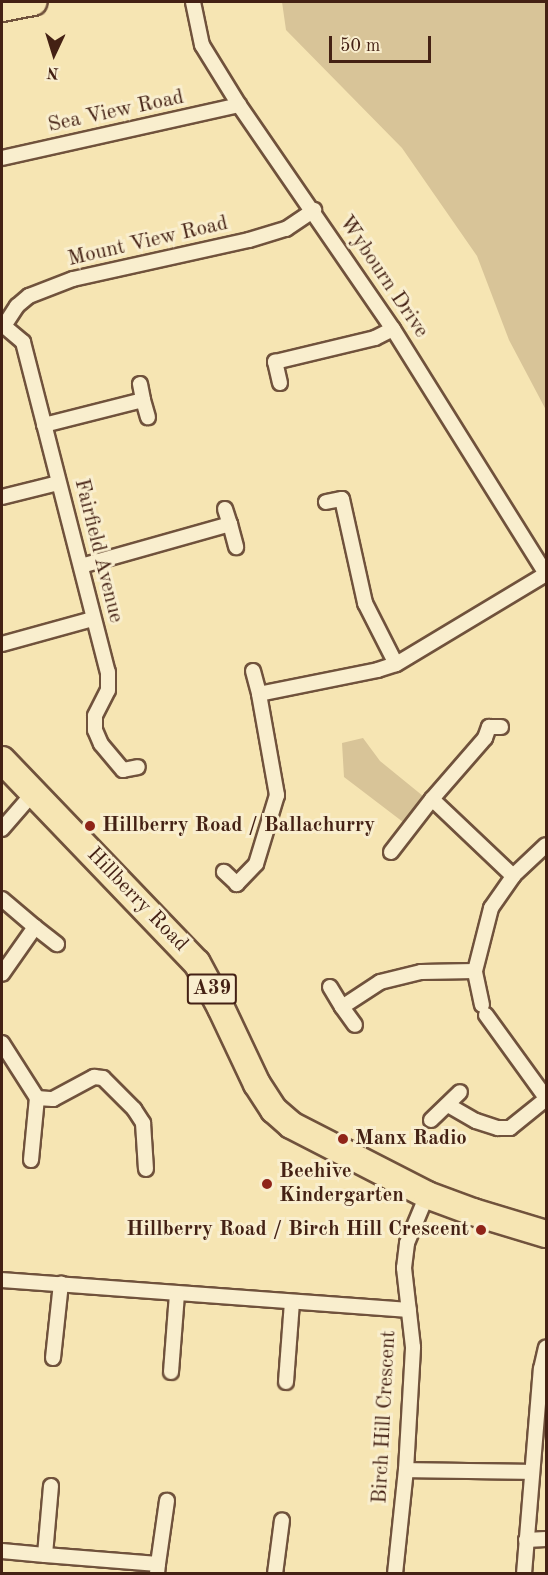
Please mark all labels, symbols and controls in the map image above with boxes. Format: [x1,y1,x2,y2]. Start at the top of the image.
north arrow [24,24,84,84]
scale bar [332,24,434,62]
text: 50 m [340,37,380,55]
text: N [46,64,59,80]
street label: Sea View Road [46,85,186,139]
street label: Mount View Road [66,211,230,273]
street label: Wybourn Drive [333,211,433,343]
street label: Fairfield Avenue [68,476,128,626]
place label: Hillberry Road / Ballachurry [102,813,375,839]
marker: Hillberry Road / Ballachurry [83,819,97,833]
street label: Hillberry Road [81,843,193,957]
road number: A39 [186,972,238,1006]
place label: Manx Radio [355,1126,467,1152]
marker: Manx Radio [336,1132,350,1146]
place label: Beehive Kindergarten [279,1159,404,1209]
marker: Beehive Kindergarten [260,1177,274,1191]
place label: Hillberry Road / Birch Hill Crescent [126,1217,469,1243]
marker: Hillberry Road / Birch Hill Crescent [474,1223,488,1237]
street label: Birch Hill Crescent [368,1330,402,1504]

